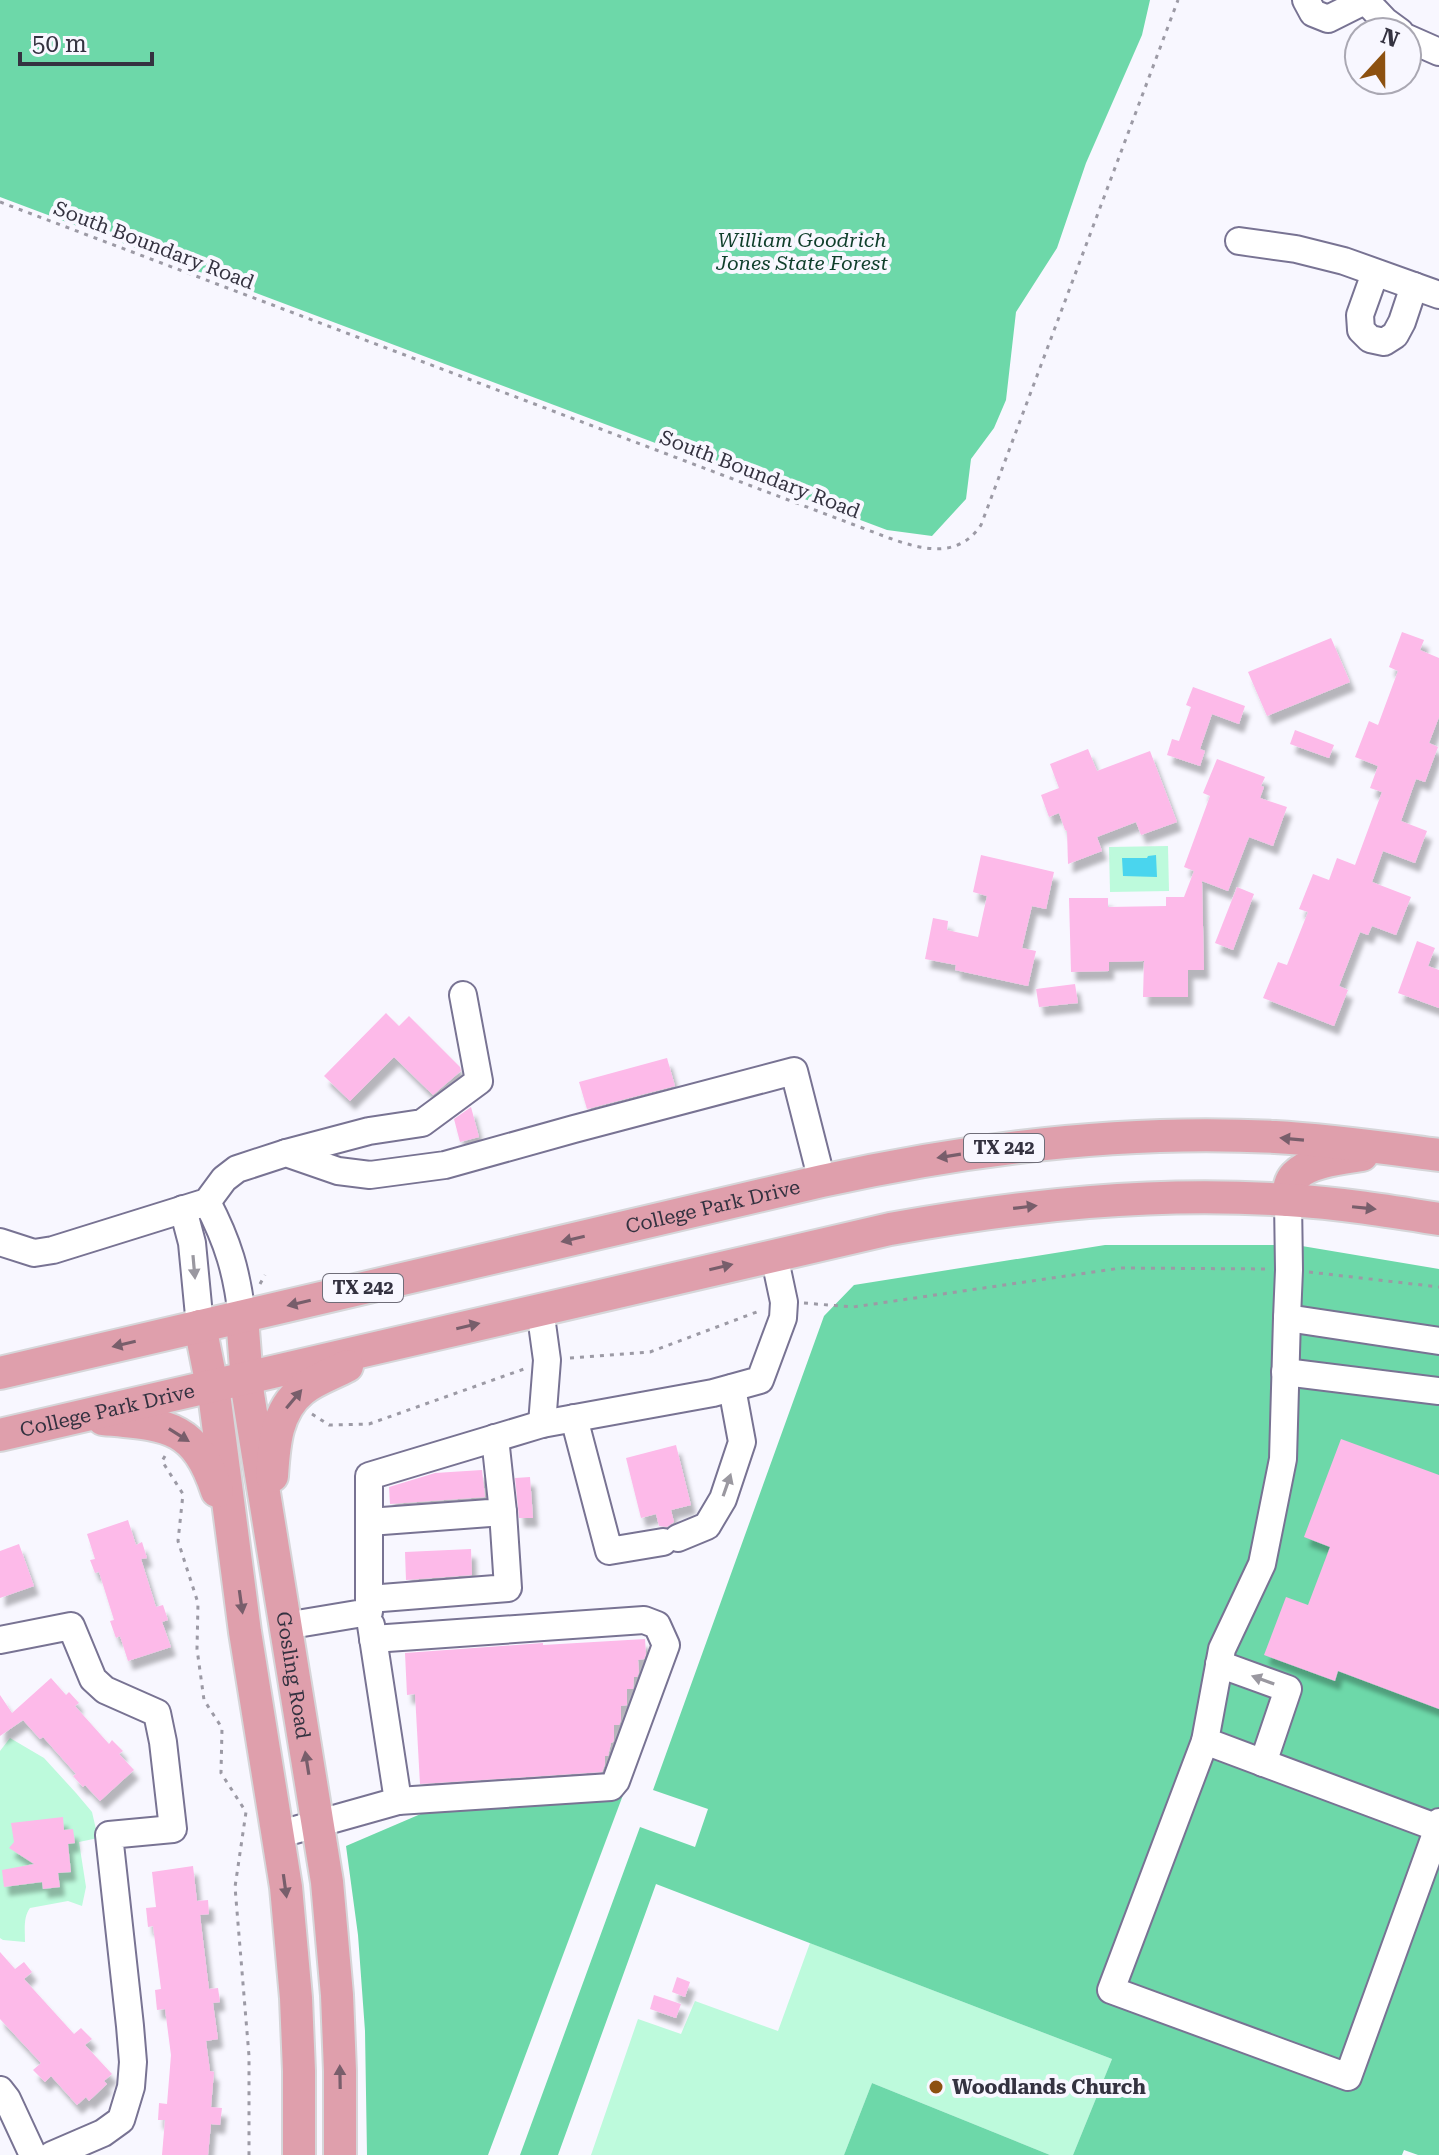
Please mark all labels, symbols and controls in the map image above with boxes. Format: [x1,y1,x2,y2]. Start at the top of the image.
scale bar [20,16,152,66]
north arrow [1343,16,1423,96]
text: N [1378,23,1402,53]
text: 50 m [32,30,87,58]
street label: South Boundary Road [51,196,258,294]
park label: William Goodrich Jones State Forest [715,228,888,275]
street label: South Boundary Road [657,425,864,523]
one-way arrow [1279,1132,1304,1145]
road number: TX 242 [964,1134,1044,1162]
one-way arrow [936,1150,961,1163]
street label: College Park Drive [623,1175,802,1238]
one-way arrow [1013,1201,1038,1214]
one-way arrow [1352,1201,1377,1214]
one-way arrow [560,1233,585,1246]
one-way arrow [188,1255,201,1280]
one-way arrow [709,1260,734,1273]
road number: TX 242 [323,1274,403,1302]
one-way arrow [287,1297,312,1310]
one-way arrow [456,1319,481,1332]
one-way arrow [112,1338,137,1351]
street label: College Park Drive [18,1378,197,1442]
one-way arrow [285,1389,302,1409]
one-way arrow [167,1427,190,1442]
one-way arrow [722,1473,734,1497]
one-way arrow [234,1589,247,1614]
street label: Gosling Road [271,1610,316,1741]
one-way arrow [1251,1674,1275,1686]
one-way arrow [300,1750,313,1775]
one-way arrow [279,1874,292,1899]
one-way arrow [334,2064,346,2089]
place label: Woodlands Church [952,2075,1146,2099]
marker: Woodlands Church [927,2078,945,2096]

